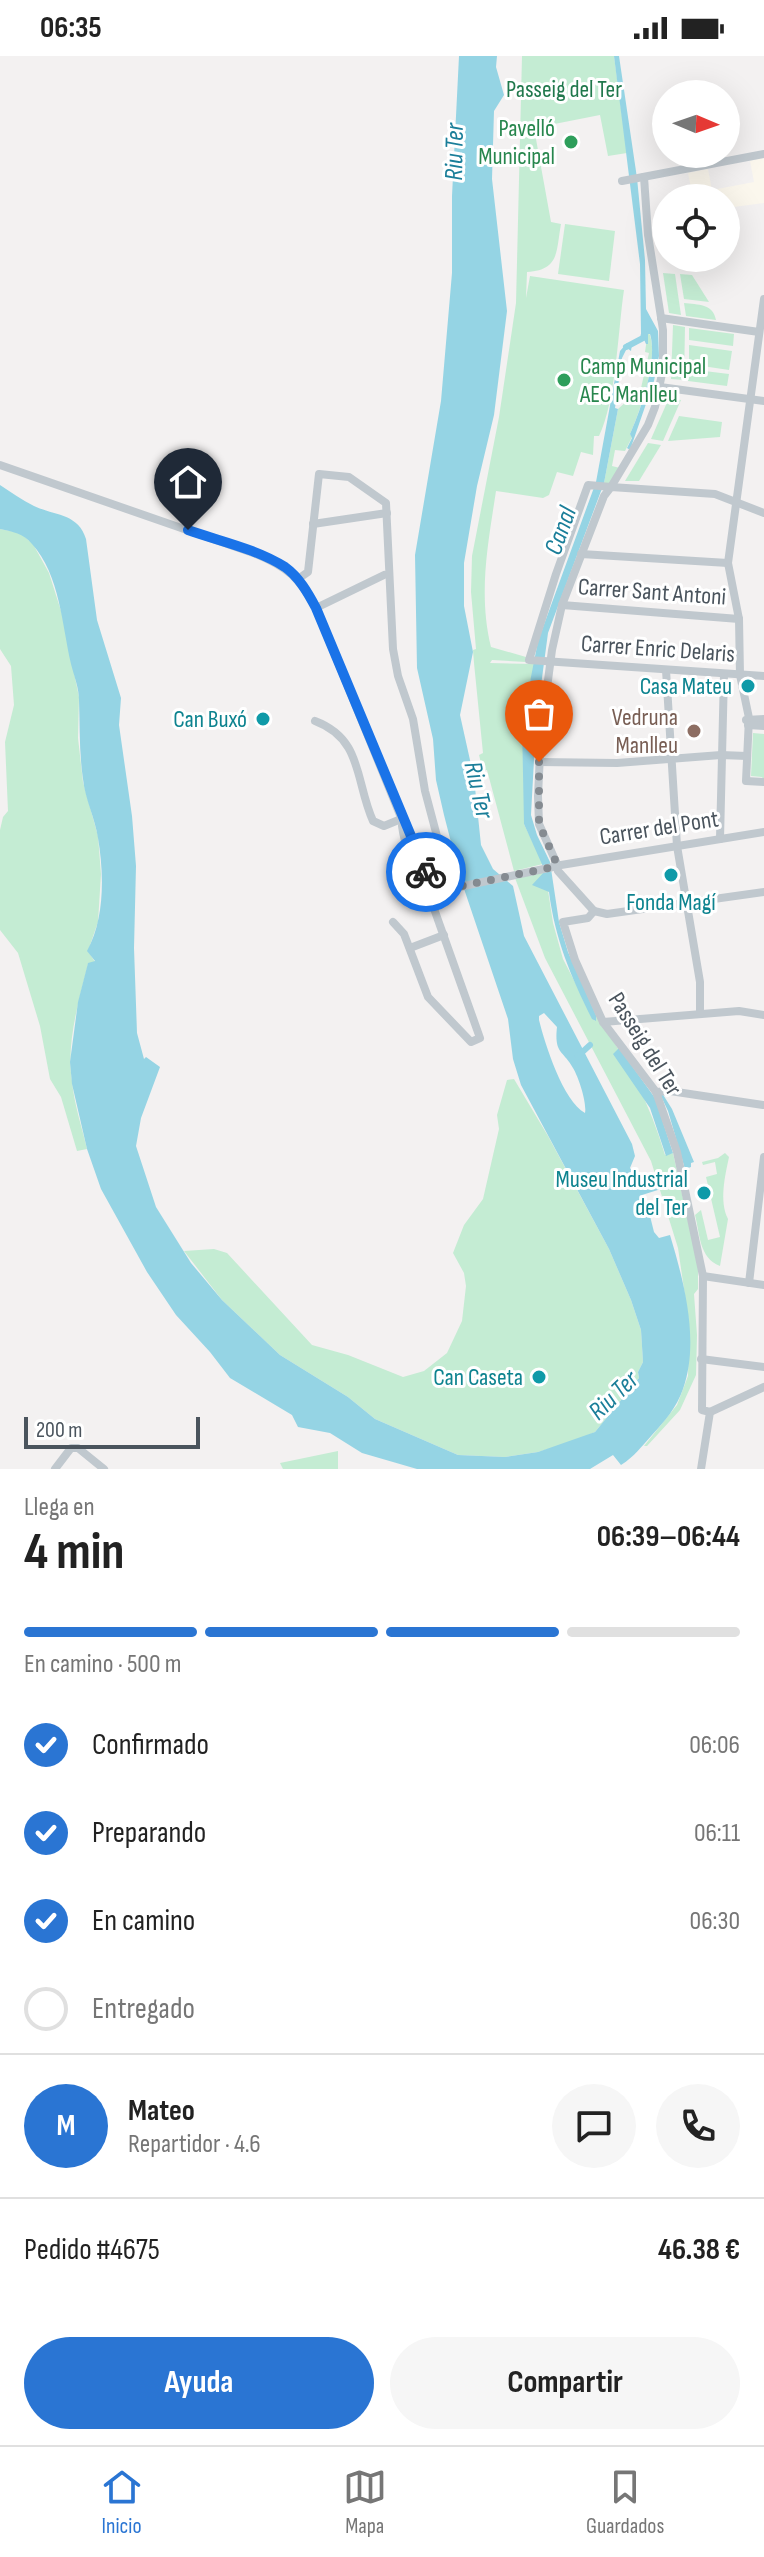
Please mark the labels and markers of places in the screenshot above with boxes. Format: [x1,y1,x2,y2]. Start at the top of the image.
place label: Pavelló Municipal [478,114,555,171]
marker: Pavelló Municipal [562,133,580,151]
place label: Camp Municipal AEC Manlleu [579,352,706,409]
marker: Camp Municipal AEC Manlleu [555,371,573,389]
pin [154,448,222,530]
place label: Casa Mateu [640,672,732,701]
marker: Casa Mateu [739,677,757,695]
pin [505,680,573,762]
place label: Vedruna Manlleu [612,703,678,760]
place label: Can Buxó [173,705,247,734]
marker: Can Buxó [254,710,272,728]
marker: Vedruna Manlleu [685,722,703,740]
marker: Fonda Magí [662,866,680,884]
place label: Fonda Magí [626,888,716,917]
place label: Museu Industrial del Ter [555,1165,688,1222]
marker: Museu Industrial del Ter [695,1184,713,1202]
place label: Can Caseta [433,1363,523,1392]
marker: Can Caseta [530,1368,548,1386]

